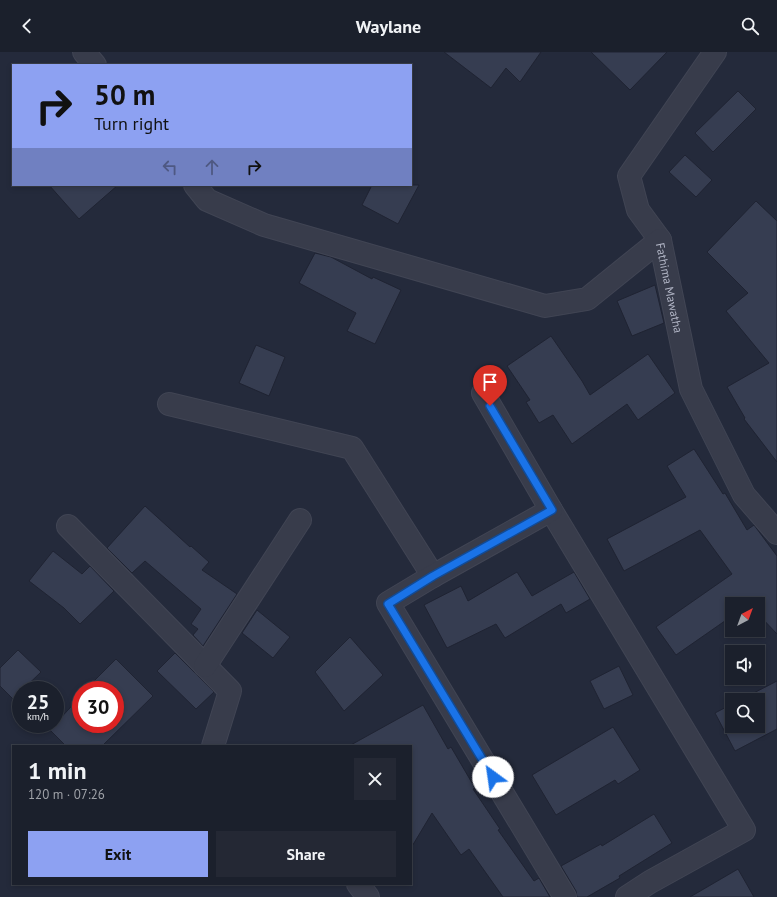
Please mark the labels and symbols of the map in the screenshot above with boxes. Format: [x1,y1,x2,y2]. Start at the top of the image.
street label: Fathima Mawatha [653,241,687,334]
pin [473,365,507,406]
north arrow [725,597,765,637]
speed limit sign: 30 [72,681,124,733]
position arrow [472,756,514,798]

